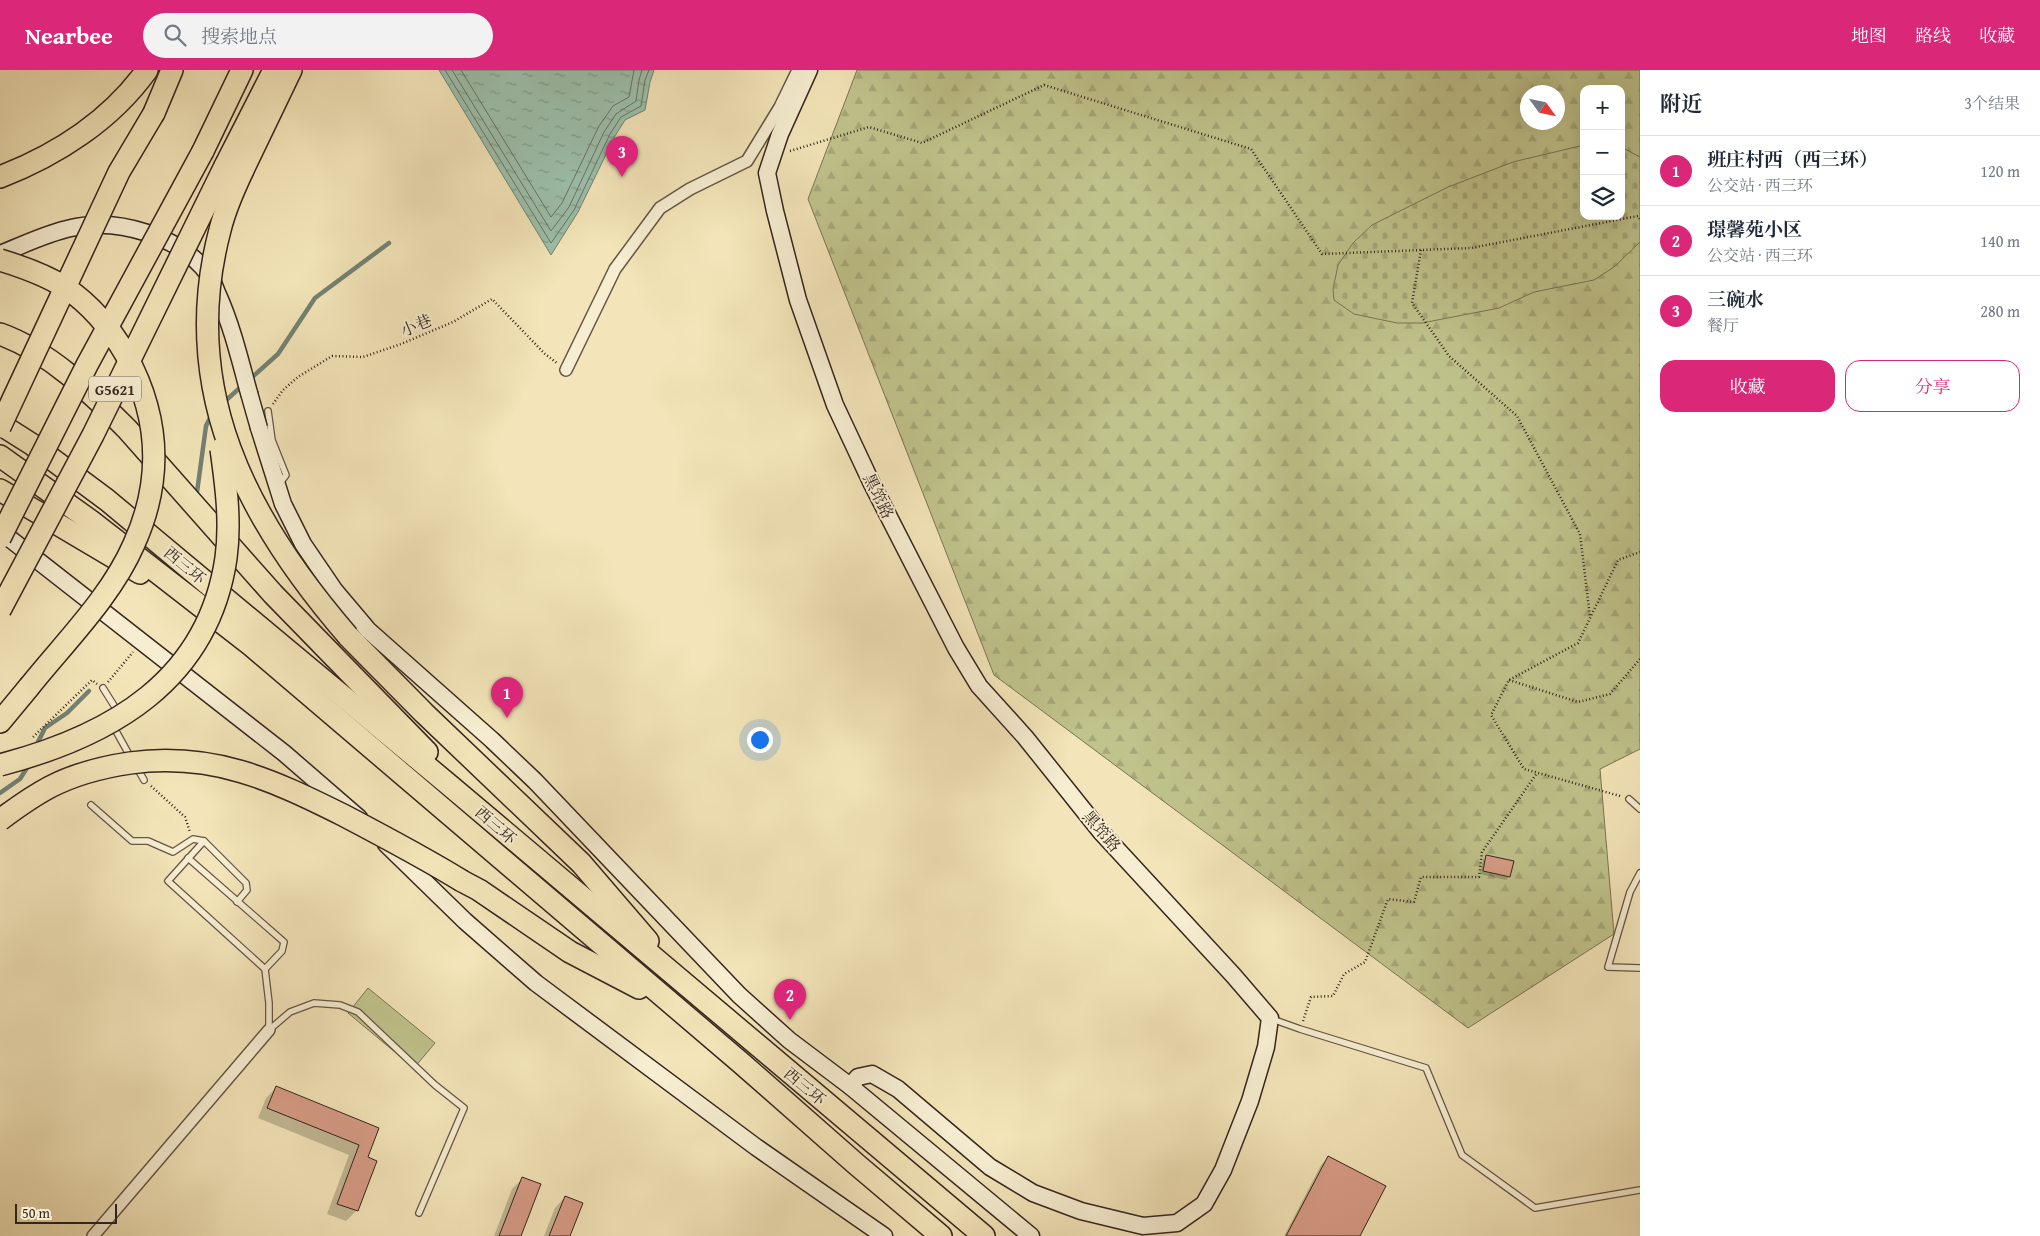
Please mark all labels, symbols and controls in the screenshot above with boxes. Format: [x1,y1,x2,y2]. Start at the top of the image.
search box [143,13,493,58]
text: Nearbee [25,18,113,53]
icon: search [161,21,189,49]
text: 搜索地点 [201,22,277,50]
text: 地图 [1851,22,1887,49]
text: 路线 [1915,22,1951,49]
text: 收藏 [1979,22,2015,49]
north arrow [1520,85,1565,130]
map controls [1580,85,1625,220]
button: + [1580,85,1625,130]
text: 附近 [1660,88,1702,119]
text: 3个结果 [1964,91,2020,115]
button: − [1580,130,1625,175]
pin: 3 [606,136,638,177]
text: 班庄村西（西三环） [1707,145,1878,173]
text: 1 [1672,159,1680,183]
text: 120 m [1980,159,2020,183]
text: 公交站 · 西三环 [1707,173,1813,197]
button: layers [1580,175,1625,220]
text: 璟馨苑小区 [1707,215,1802,243]
text: 2 [1672,229,1680,253]
text: 140 m [1980,229,2020,253]
text: 公交站 · 西三环 [1707,243,1813,267]
text: 三碗水 [1707,285,1764,313]
text: 3 [1672,299,1680,323]
text: 280 m [1980,299,2020,323]
street label: 小巷 [397,308,435,342]
text: 餐厅 [1707,313,1739,337]
button: 收藏 [1660,360,1835,412]
button: 分享 [1845,360,2020,412]
road number: G5621 [89,376,141,402]
street label: 黑筇路 [858,469,900,523]
street label: 西三环 [159,540,211,590]
pin: 1 [491,677,523,718]
your location [747,727,773,753]
street label: 西三环 [470,800,522,850]
street label: 黑筇路 [1077,805,1127,857]
pin: 2 [774,979,806,1020]
street label: 西三环 [779,1061,831,1111]
scale bar [15,1201,118,1224]
text: 50 m [22,1203,50,1223]

